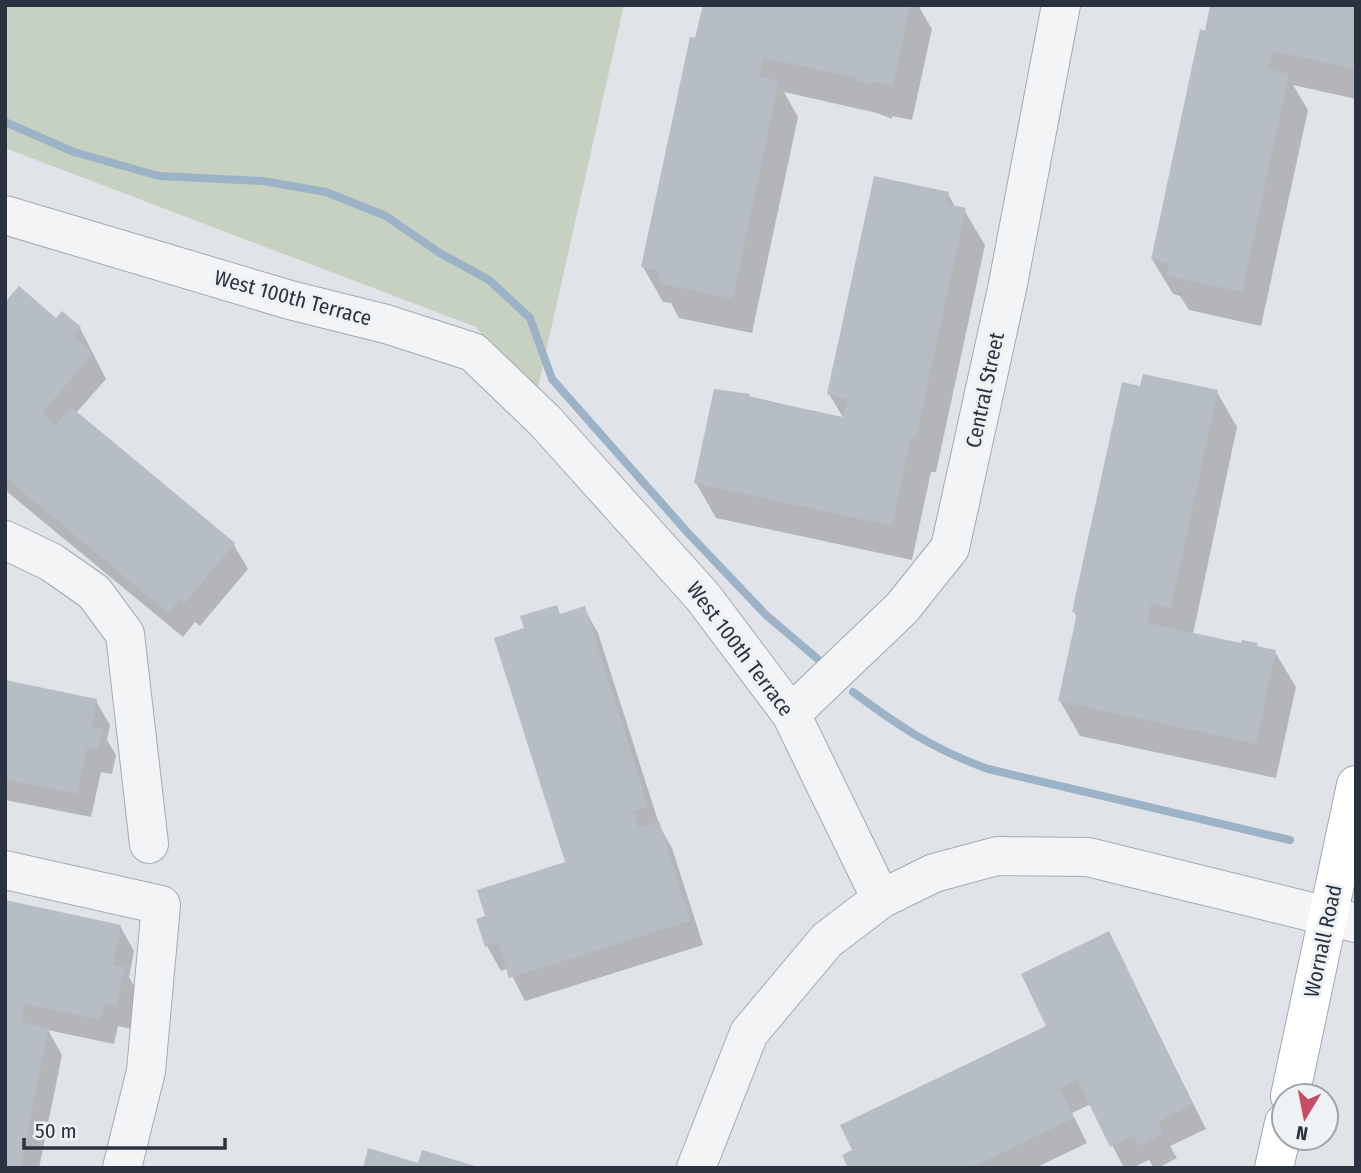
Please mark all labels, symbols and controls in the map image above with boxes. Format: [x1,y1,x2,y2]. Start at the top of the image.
street label: West 100th Terrace [211,265,375,331]
street label: Central Street [960,330,1010,450]
street label: West 100th Terrace [681,577,799,721]
street label: Wornall Road [1298,882,1348,1000]
north arrow [1270,1082,1340,1152]
scale bar [24,1106,226,1150]
text: 50 m [35,1118,77,1144]
text: N [1295,1121,1310,1146]

